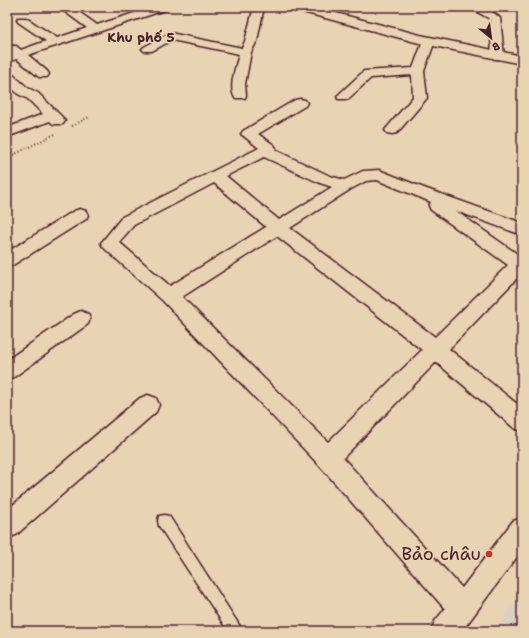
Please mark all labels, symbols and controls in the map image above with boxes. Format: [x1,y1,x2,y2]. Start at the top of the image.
north arrow [471,18,511,58]
district label: Khu phố 5 [107,29,175,46]
text: B [489,38,502,55]
place label: Bảo châu [401,542,481,566]
marker: Bảo châu [484,549,494,559]

